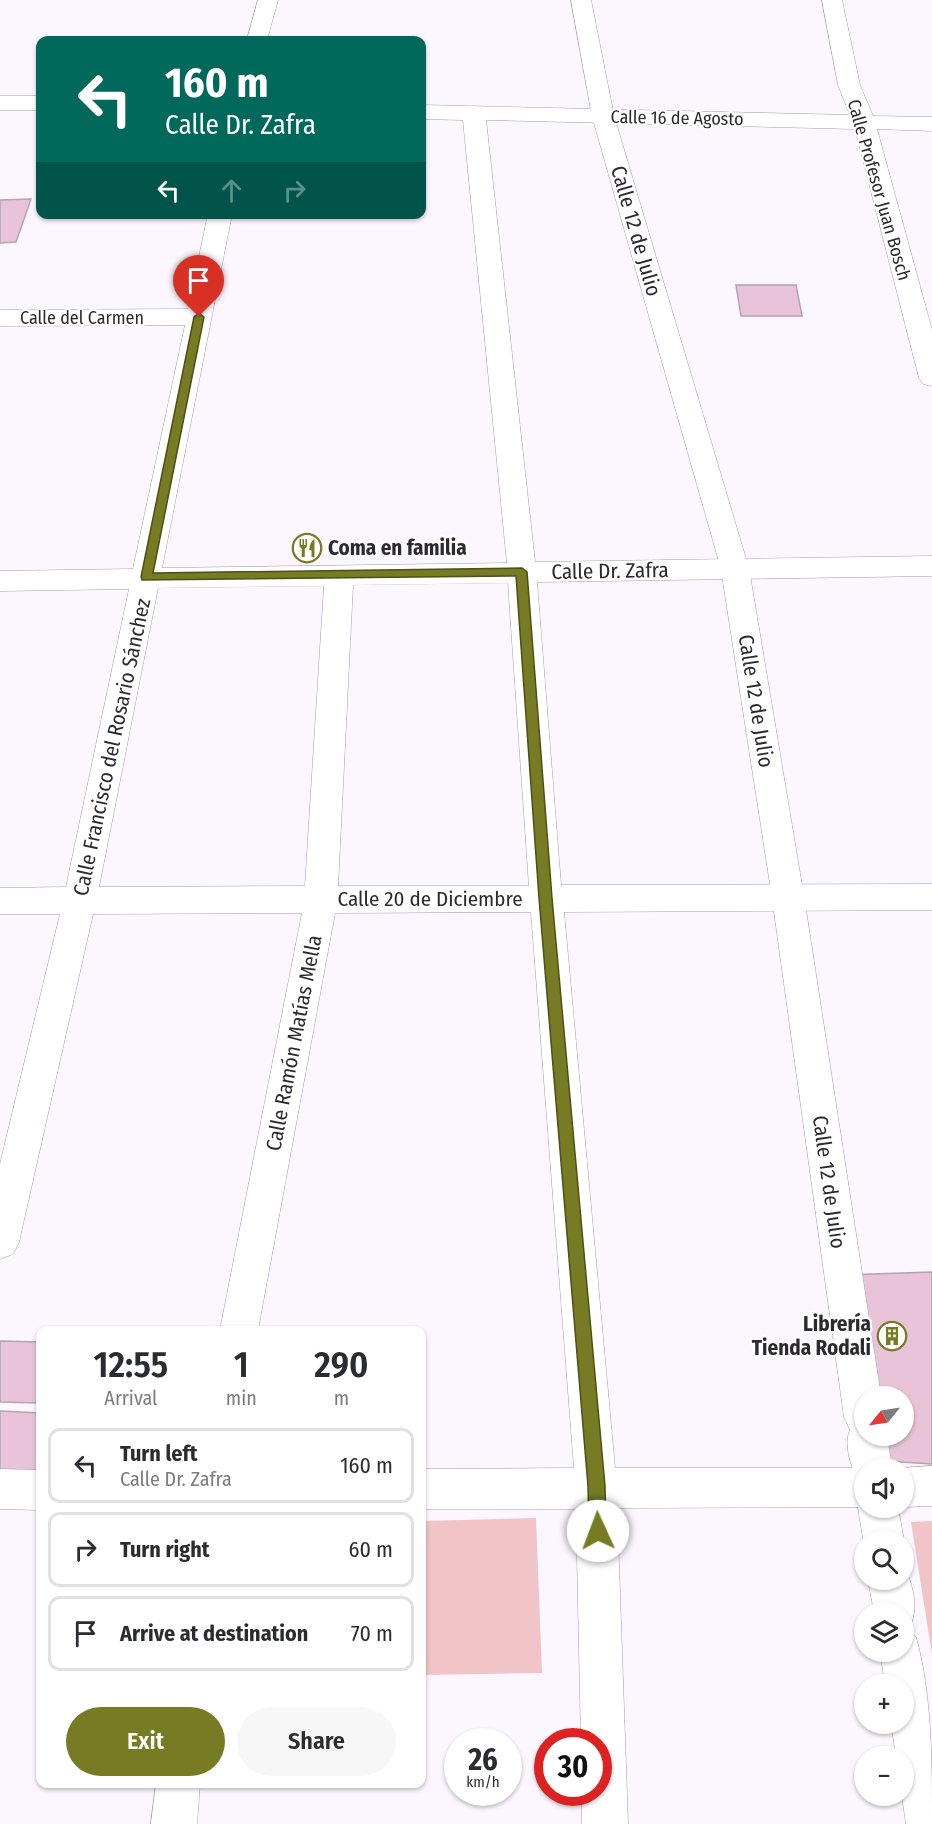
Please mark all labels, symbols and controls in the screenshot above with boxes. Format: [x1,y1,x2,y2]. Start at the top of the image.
text: 160 m [165,58,268,108]
icon: left [66,60,144,138]
street label: Calle Profesor Juan Bosch [843,97,915,283]
street label: Calle 16 de Agosto [610,106,744,130]
text: Calle Dr. Zafra [165,109,316,141]
street label: Calle 12 de Julio [605,163,667,299]
icon: left [152,174,185,207]
icon: ahead [215,174,248,207]
icon: right [278,174,311,207]
pin [173,255,224,317]
icon: arrive [182,264,215,297]
street label: Calle del Carmen [20,307,144,329]
restaurant icon: Coma en familia [291,532,323,564]
place label: Coma en familia [328,535,467,561]
street label: Calle Dr. Zafra [551,557,669,585]
street label: Calle Francisco del Rosario Sánchez [68,596,156,898]
street label: Calle 12 de Julio [733,633,779,769]
street label: Calle 20 de Diciembre [337,886,523,912]
street label: Calle Ramón Matías Mella [260,933,328,1153]
street label: Calle 12 de Julio [807,1114,851,1250]
place label: Librería Tienda Rodali [752,1311,871,1361]
building icon: Librería Tienda Rodali [876,1320,908,1352]
text: 12:55 [94,1343,168,1387]
text: 1 [234,1343,249,1387]
text: 290 [314,1343,368,1387]
text: Arrival [104,1386,157,1410]
text: min [226,1386,257,1410]
text: m [334,1386,349,1410]
north arrow [854,1386,914,1446]
map controls [854,1386,914,1806]
text: Turn left [120,1440,198,1467]
icon: left [69,1449,102,1482]
text: 160 m [340,1452,393,1479]
button: sound [854,1458,914,1518]
text: Calle Dr. Zafra [120,1467,232,1491]
position arrow [566,1499,630,1563]
button: search [854,1530,914,1590]
icon: right [69,1533,102,1566]
text: Turn right [120,1536,209,1563]
text: 60 m [349,1536,393,1563]
button: layers [854,1602,914,1662]
icon: arrive [69,1617,102,1650]
text: Arrive at destination [120,1620,308,1647]
text: 70 m [351,1620,393,1647]
button: + [854,1674,914,1734]
button: Exit [66,1707,225,1776]
button: Share [237,1707,396,1776]
speed limit sign: 30 [534,1728,612,1806]
text: 26 [468,1742,498,1778]
button: − [854,1746,914,1806]
text: km/h [466,1773,500,1791]

